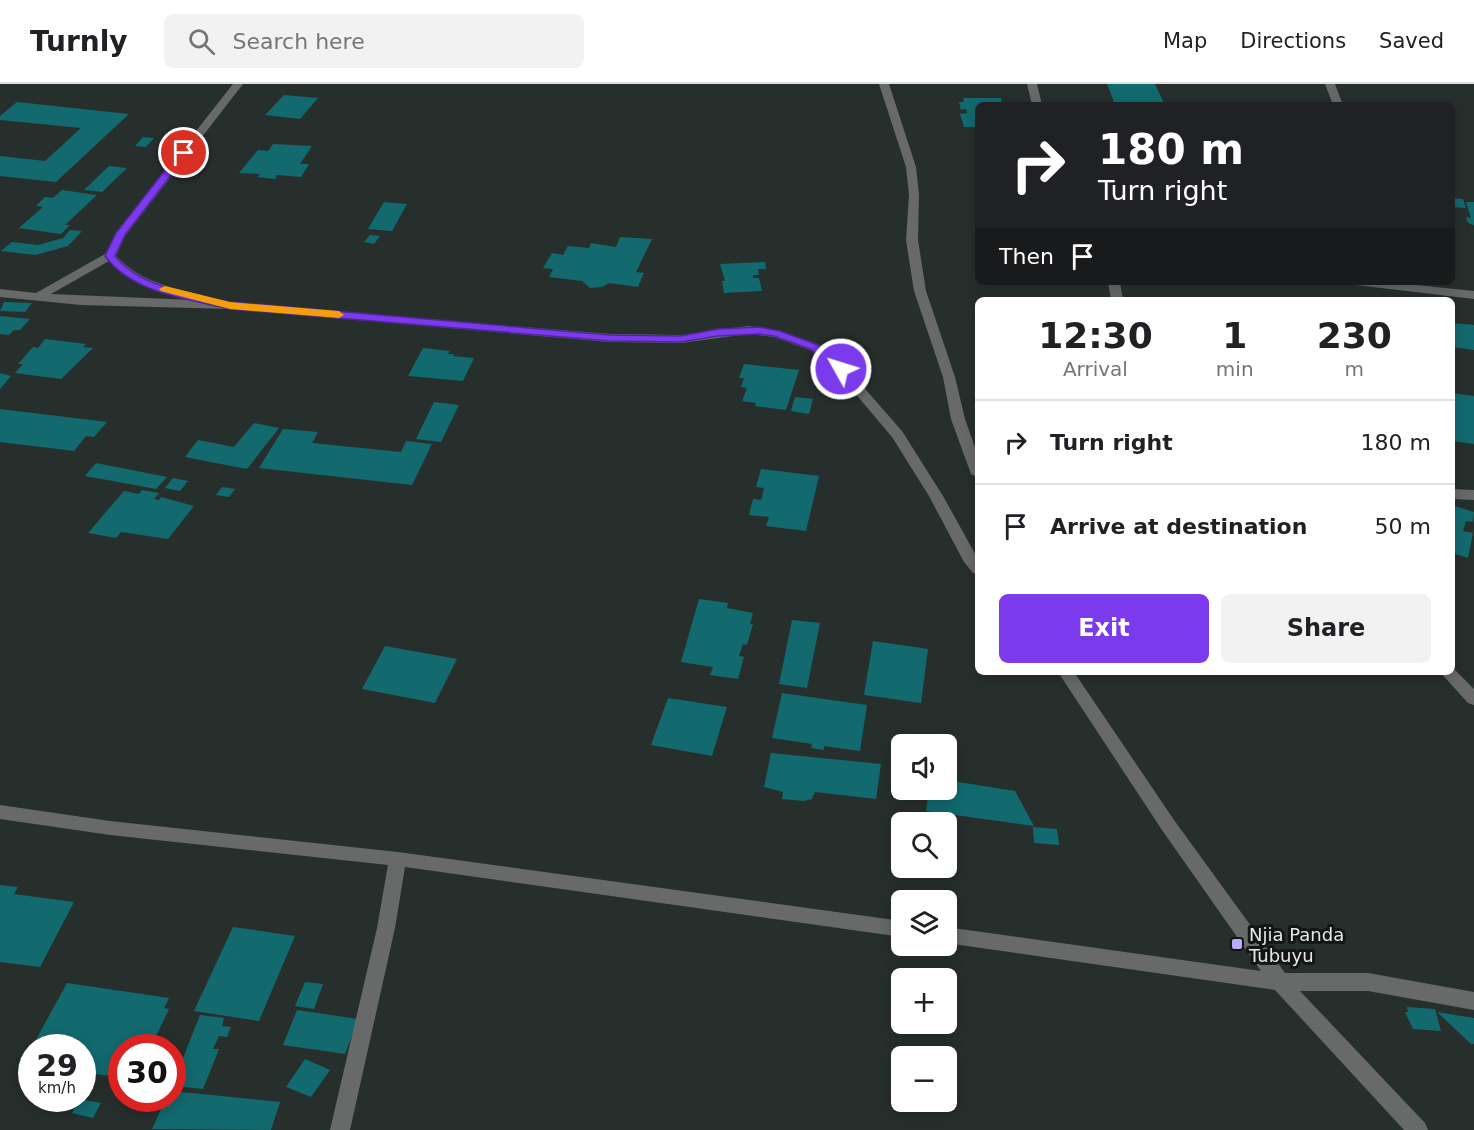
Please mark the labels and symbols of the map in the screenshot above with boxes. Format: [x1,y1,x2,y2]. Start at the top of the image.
pin [158,127,209,178]
position arrow [809,337,873,401]
place label: Njia Panda Tubuyu [1248,924,1344,966]
marker: Njia Panda Tubuyu [1230,937,1244,951]
speed limit sign: 30 [108,1034,186,1112]

